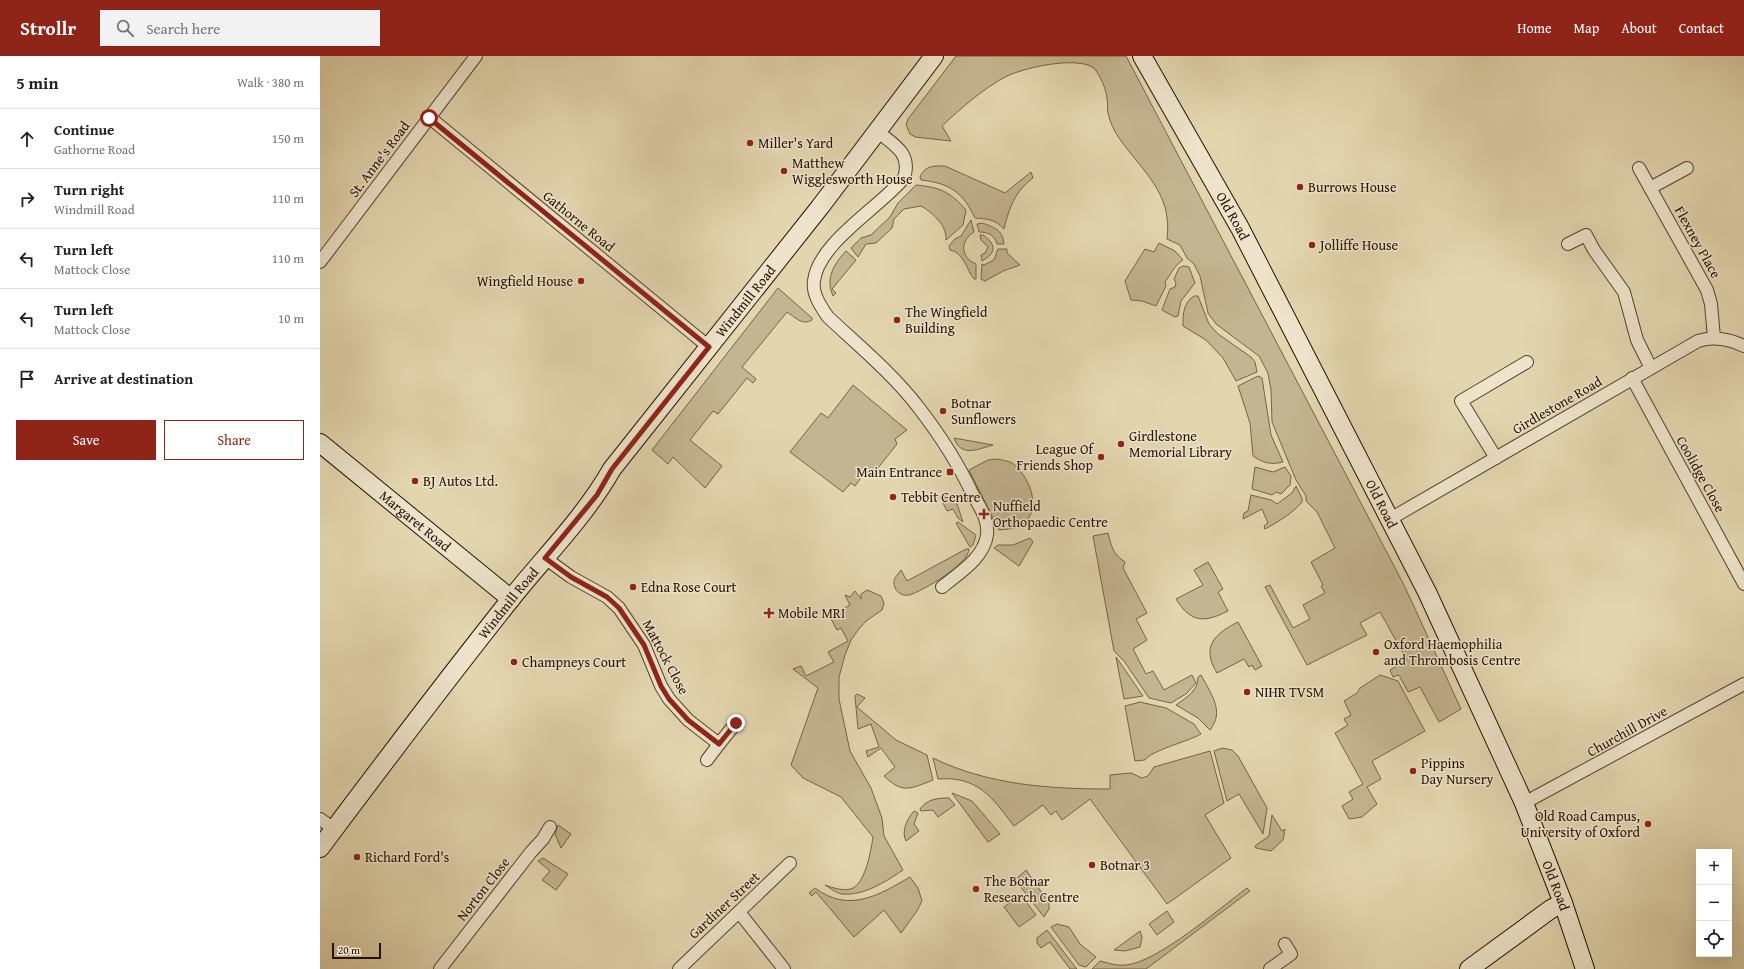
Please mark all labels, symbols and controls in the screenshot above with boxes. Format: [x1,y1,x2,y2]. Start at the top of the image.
search box [100,10,380,46]
text: Strollr [20,14,76,42]
icon: search [114,17,136,39]
text: Search here [146,18,220,39]
text: Home [1517,18,1552,38]
text: Map [1574,18,1599,38]
text: About [1621,18,1657,38]
text: Contact [1679,18,1724,38]
text: 5 min [16,70,58,95]
text: Walk · 380 m [237,73,304,92]
route start [420,109,438,127]
street label: St. Anne's Road [344,116,415,201]
text: Continue [54,119,115,140]
icon: ahead [16,128,38,150]
text: 150 m [272,129,304,148]
place label: Miller's Yard [758,133,834,153]
marker: Miller's Yard [745,138,755,148]
text: Gathorne Road [54,140,135,159]
place label: Matthew Wigglesworth House [792,153,913,189]
marker: Matthew Wigglesworth House [779,166,789,176]
place label: Burrows House [1308,177,1397,197]
text: Turn right [54,179,125,200]
marker: Burrows House [1295,182,1305,192]
street label: Gathorne Road [539,186,620,257]
icon: right [16,188,38,210]
street label: Old Road [1211,188,1255,244]
text: 110 m [272,189,304,208]
text: Windmill Road [54,200,135,219]
street label: Flexney Place [1670,202,1726,282]
place label: Jolliffe House [1318,235,1399,255]
text: Turn left [54,239,113,260]
marker: Jolliffe House [1307,240,1317,250]
icon: left [16,248,38,270]
text: 110 m [272,249,304,268]
text: Mattock Close [54,260,130,279]
street label: Windmill Road [710,260,780,341]
place label: Wingfield House [477,271,573,291]
marker: Wingfield House [576,276,586,286]
text: Turn left [54,299,113,320]
place label: The Wingfield Building [905,302,988,338]
icon: left [16,308,38,330]
text: 10 m [278,309,304,328]
marker: The Wingfield Building [892,315,902,325]
text: Mattock Close [54,320,130,339]
icon: arrive [16,368,38,390]
text: Arrive at destination [54,368,193,389]
street label: Girdlestone Road [1509,371,1606,439]
place label: Botnar Sunflowers [951,393,1016,429]
marker: Botnar Sunflowers [938,406,948,416]
button: Save [16,420,156,460]
button: Share [164,420,304,460]
place label: Girdlestone Memorial Library [1129,426,1232,462]
street label: Coolidge Close [1672,432,1730,516]
place label: League Of Friends Shop [1017,439,1095,475]
marker: Girdlestone Memorial Library [1116,439,1126,449]
marker: League Of Friends Shop [1096,452,1106,462]
place label: Main Entrance [856,462,942,482]
marker: Main Entrance [945,467,955,477]
place label: BJ Autos Ltd. [423,471,498,491]
marker: BJ Autos Ltd. [410,476,420,486]
street label: Old Road [1361,476,1403,532]
street label: Margaret Road [375,486,456,556]
place label: Tebbit Centre [901,487,981,507]
marker: Tebbit Centre [888,492,898,502]
place label: Nuffield Orthopaedic Centre [993,496,1108,532]
marker: Nuffield Orthopaedic Centre [978,508,990,520]
street label: Windmill Road [473,562,543,643]
place label: Edna Rose Court [641,577,737,597]
marker: Edna Rose Court [628,582,638,592]
place label: Mobile MRI [778,603,845,623]
marker: Mobile MRI [763,607,775,619]
street label: Mattock Close [638,616,694,698]
place label: Oxford Haemophilia and Thrombosis Centre [1384,634,1521,670]
marker: Oxford Haemophilia and Thrombosis Centre [1371,647,1381,657]
place label: Champneys Court [522,652,626,672]
marker: Champneys Court [509,657,519,667]
place label: NIHR TVSM [1255,682,1324,702]
marker: NIHR TVSM [1242,687,1252,697]
street label: Churchill Drive [1583,701,1671,761]
route end [727,714,745,732]
place label: Pippins Day Nursery [1421,753,1494,789]
marker: Pippins Day Nursery [1408,766,1418,776]
place label: Old Road Campus, University of Oxford [1520,806,1641,842]
marker: Old Road Campus, University of Oxford [1643,819,1653,829]
place label: Richard Ford's [365,847,449,867]
map controls [1696,849,1732,957]
button: + [1696,849,1732,885]
marker: Richard Ford's [352,852,362,862]
street label: Norton Close [452,853,515,925]
place label: Botnar 3 [1100,855,1150,875]
street label: Old Road [1537,858,1575,914]
marker: Botnar 3 [1087,860,1097,870]
street label: Gardiner Street [684,867,764,943]
place label: The Botnar Research Centre [984,871,1079,907]
marker: The Botnar Research Centre [971,884,981,894]
button: − [1696,885,1732,921]
button: locate [1696,921,1732,957]
scale bar [332,941,381,960]
text: 20 m [338,942,360,958]

